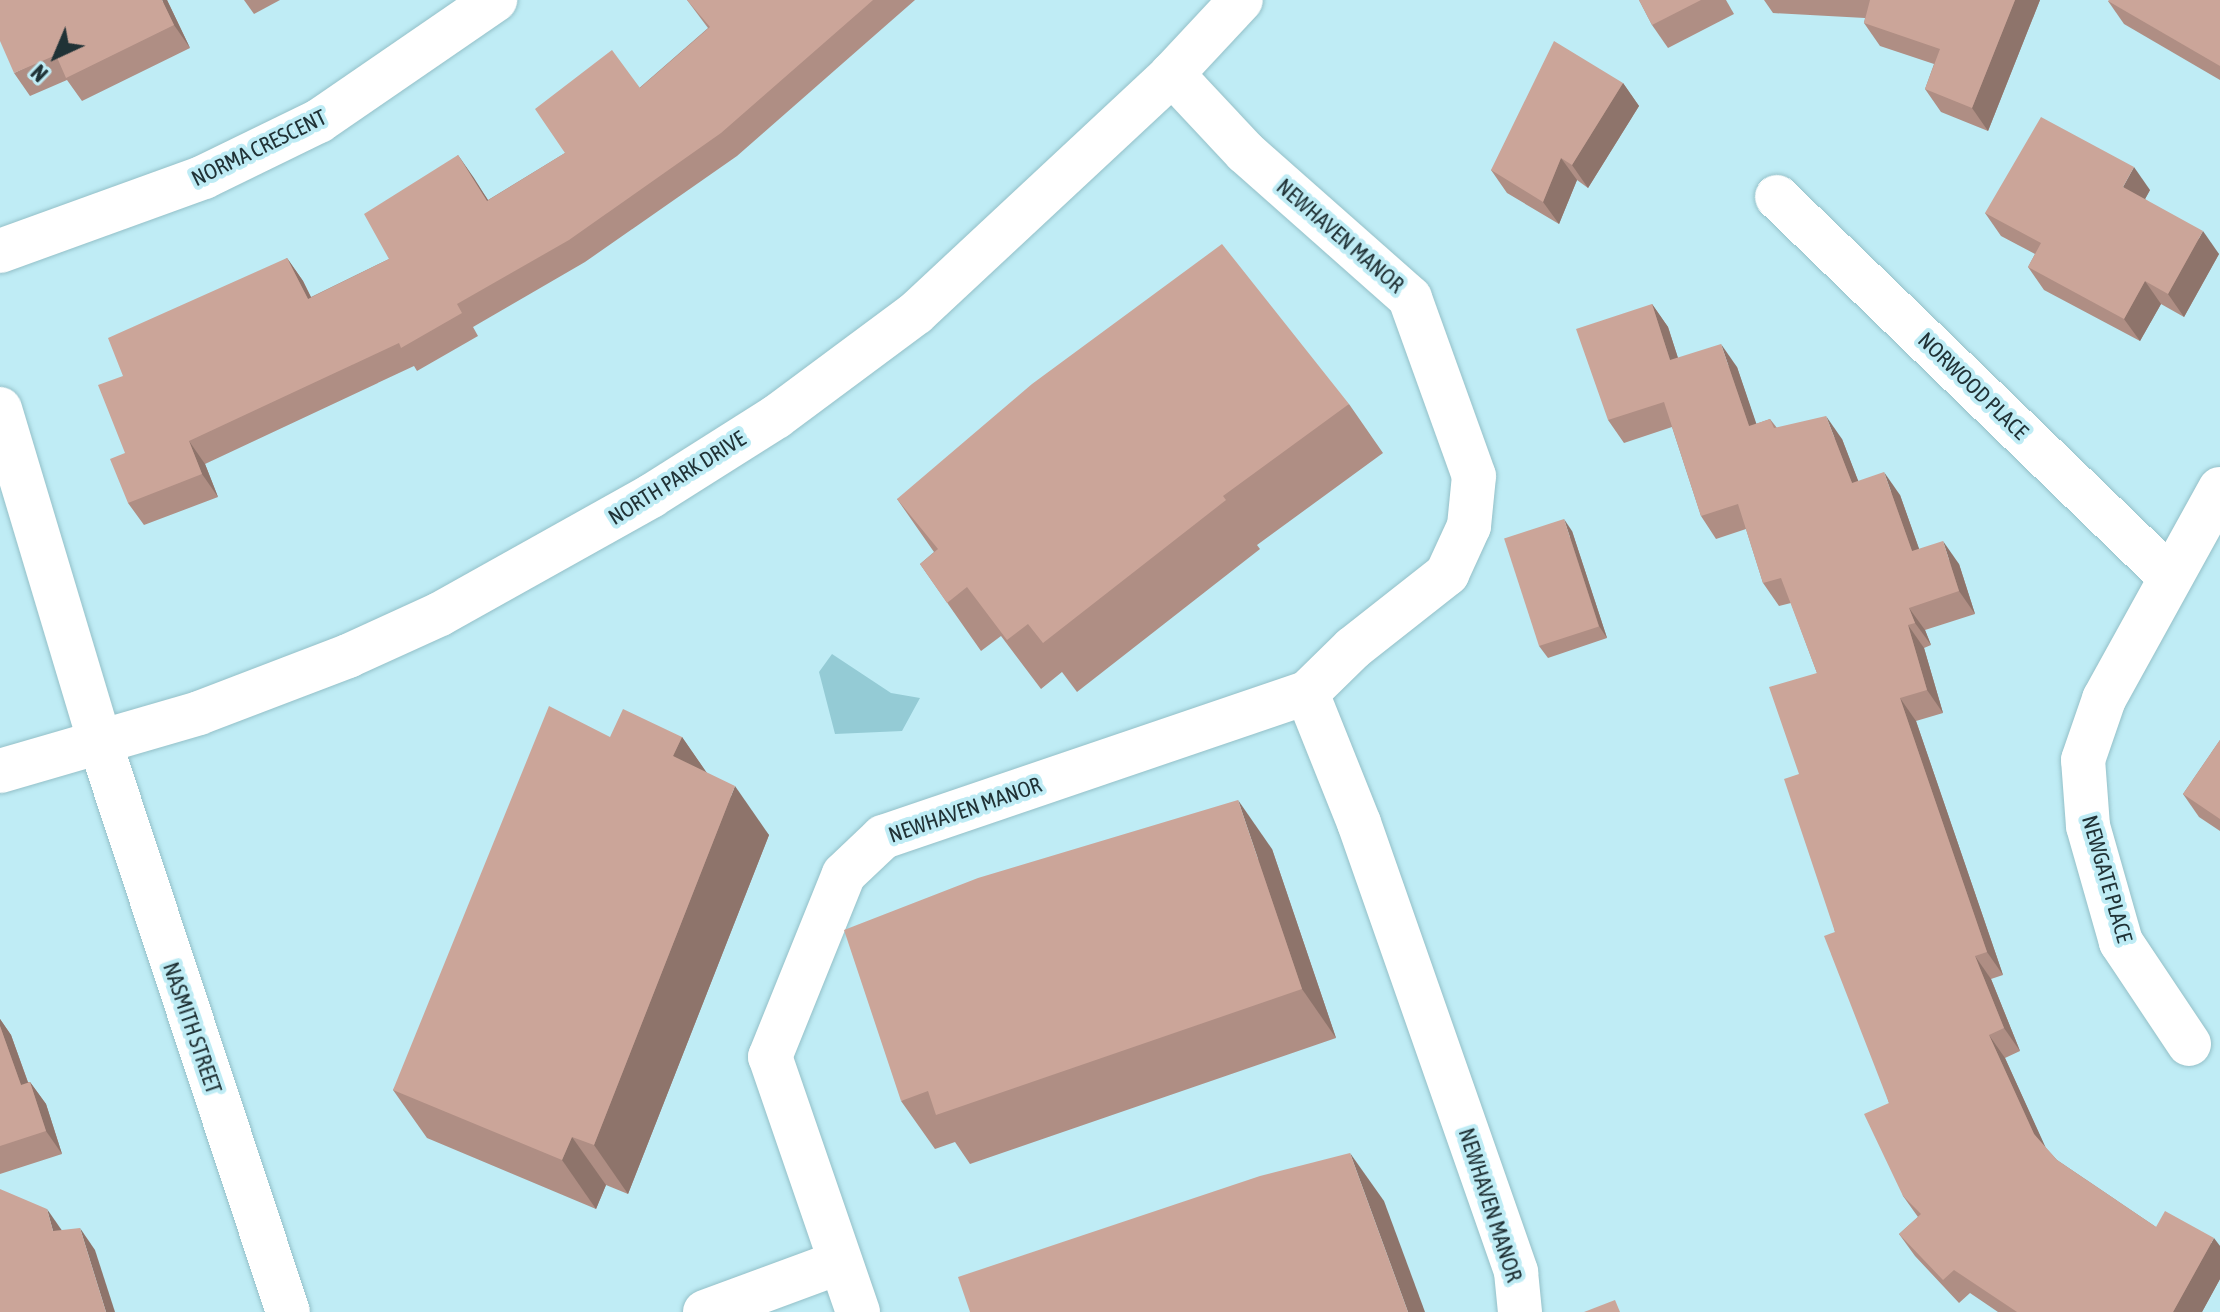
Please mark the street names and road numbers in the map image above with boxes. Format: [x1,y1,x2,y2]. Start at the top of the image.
street label: NORMA CRESCENT [187,104,331,192]
street label: NEWHAVEN MANOR [1271,174,1409,298]
street label: NORWOOD PLACE [1913,327,2033,445]
street label: NORTH PARK DRIVE [604,425,750,531]
street label: NEWHAVEN MANOR [885,771,1045,849]
street label: NEWGATE PLACE [2076,812,2138,946]
street label: NASMITH STREET [157,959,227,1097]
street label: NEWHAVEN MANOR [1453,1125,1527,1285]

